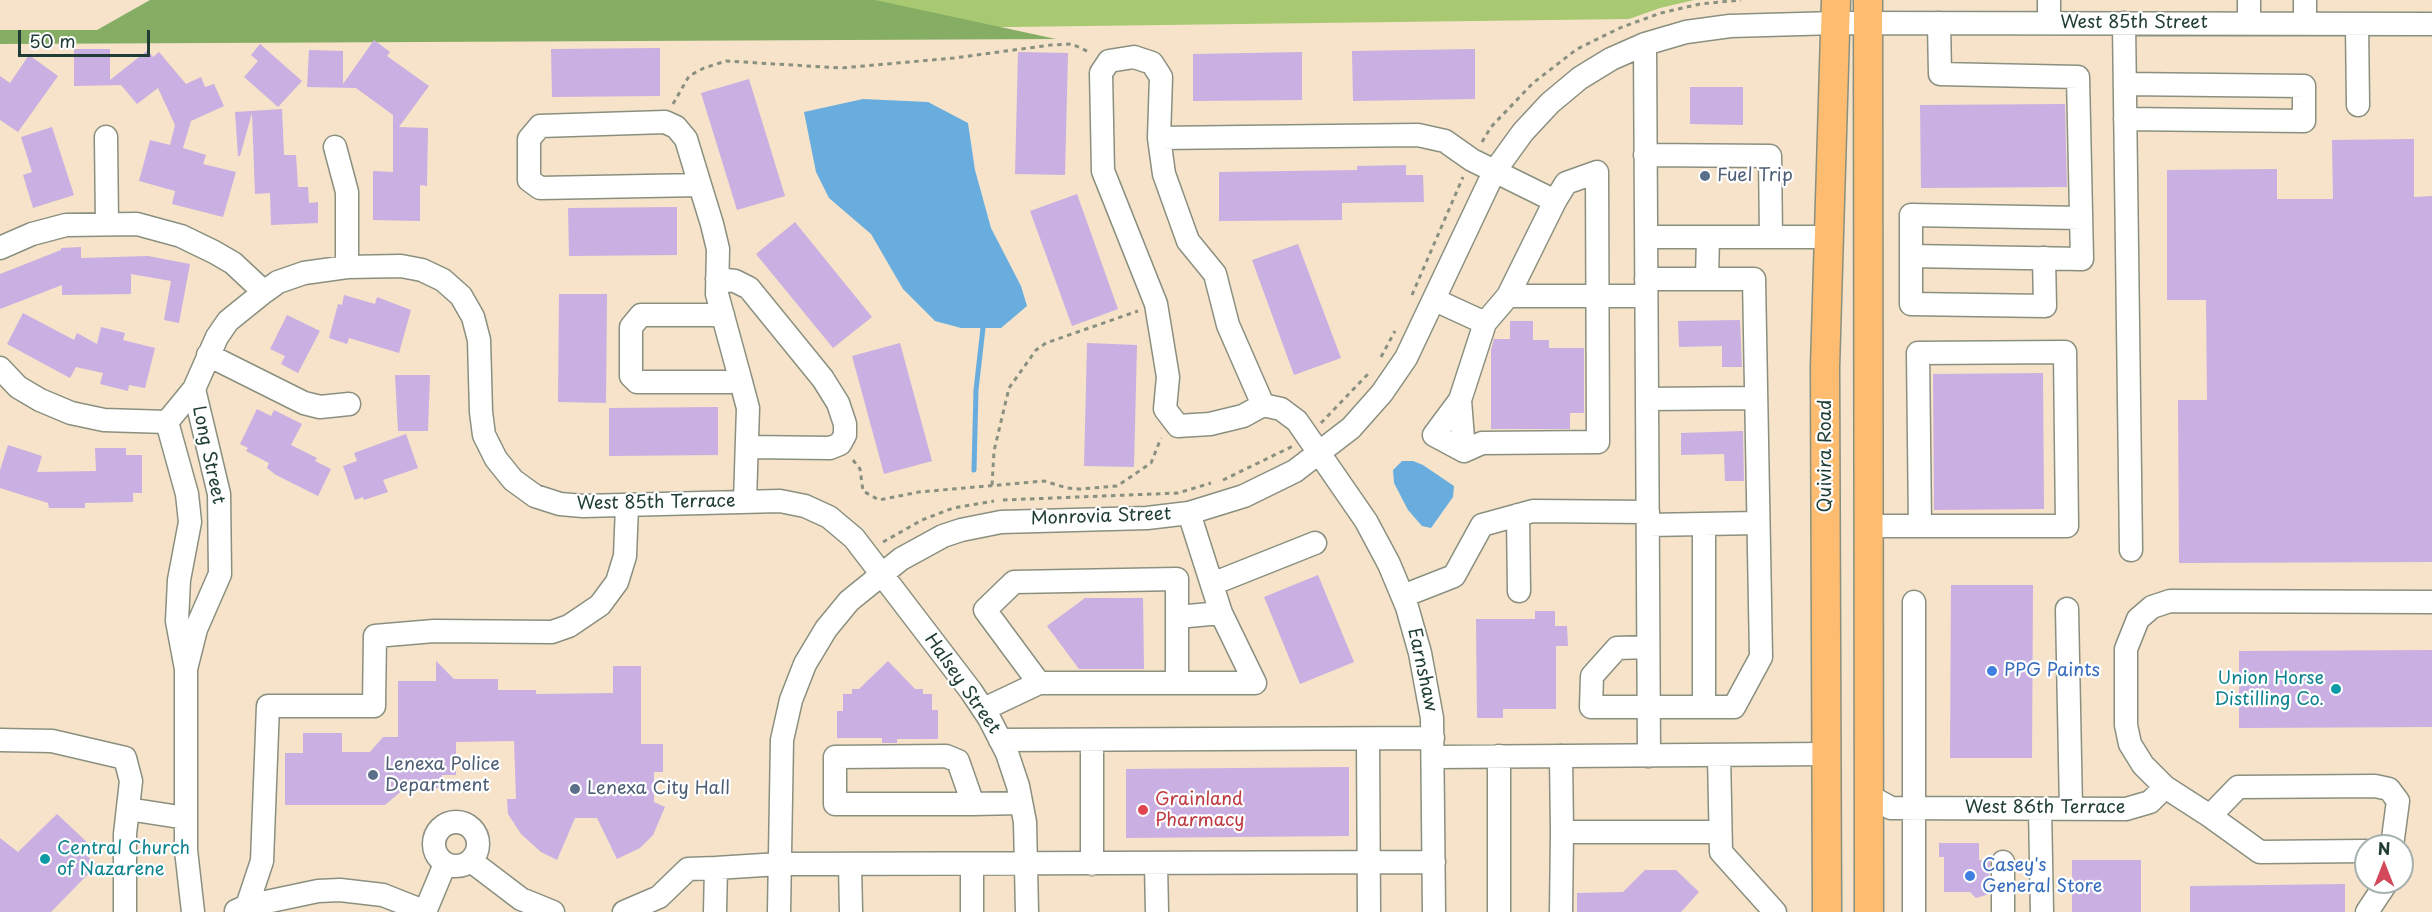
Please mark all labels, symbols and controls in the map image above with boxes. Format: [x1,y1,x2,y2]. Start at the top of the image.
street label: West 85th Street [2060,12,2208,34]
scale bar [21,18,153,56]
text: 50 m [29,27,76,54]
place label: Fuel Trip [1717,165,1793,187]
marker: Fuel Trip [1698,169,1712,183]
street label: Quivira Road [1815,400,1837,512]
street label: Long Street [187,404,229,506]
street label: West 85th Terrace [576,491,736,515]
street label: Monrovia Street [1030,504,1172,530]
street label: Earnshaw [1403,626,1441,714]
street label: Halsey Street [919,630,1005,738]
place label: PPG Paints [2004,660,2100,682]
marker: PPG Paints [1985,664,1999,678]
place label: Union Horse Distilling Co. [2214,668,2324,710]
marker: Union Horse Distilling Co. [2329,682,2343,696]
place label: Lenexa Police Department [385,754,500,796]
marker: Lenexa Police Department [366,768,380,782]
place label: Lenexa City Hall [587,778,730,800]
marker: Lenexa City Hall [568,782,582,796]
place label: Grainland Pharmacy [1155,789,1245,832]
street label: West 86th Terrace [1965,797,2125,819]
marker: Grainland Pharmacy [1136,803,1150,817]
north arrow [2354,834,2414,894]
text: N [2378,836,2390,860]
place label: Central Church of Nazarene [57,838,190,880]
marker: Central Church of Nazarene [38,852,52,866]
place label: Casey's General Store [1982,855,2102,898]
marker: Casey's General Store [1963,869,1977,883]

